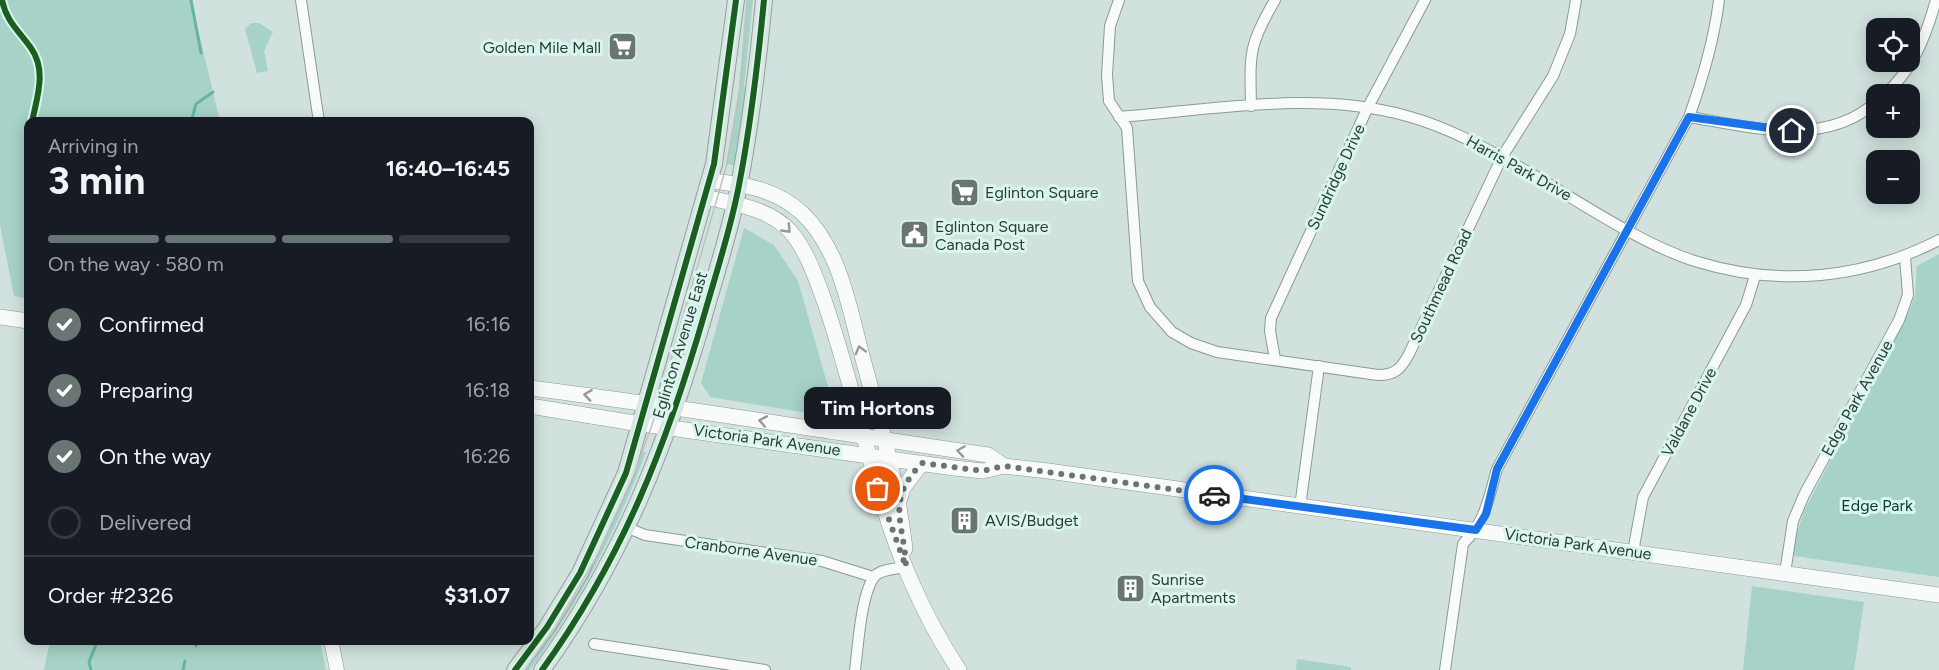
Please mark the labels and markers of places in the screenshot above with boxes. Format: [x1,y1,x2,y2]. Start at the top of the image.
supermarket icon: Golden Mile Mall [606,31,638,63]
place label: Golden Mile Mall [483,38,601,57]
pin [1766,105,1817,156]
supermarket icon: Eglinton Square [948,176,980,208]
place label: Eglinton Square [985,183,1099,202]
place label: Eglinton Square Canada Post [935,217,1049,254]
public building icon: Eglinton Square Canada Post [898,219,930,251]
callout: Tim Hortons [804,387,952,429]
pin [852,463,903,514]
building icon: AVIS/Budget [948,504,980,536]
place label: AVIS/Budget [985,511,1079,530]
place label: Sunrise Apartments [1151,570,1236,607]
building icon: Sunrise Apartments [1114,572,1146,604]

